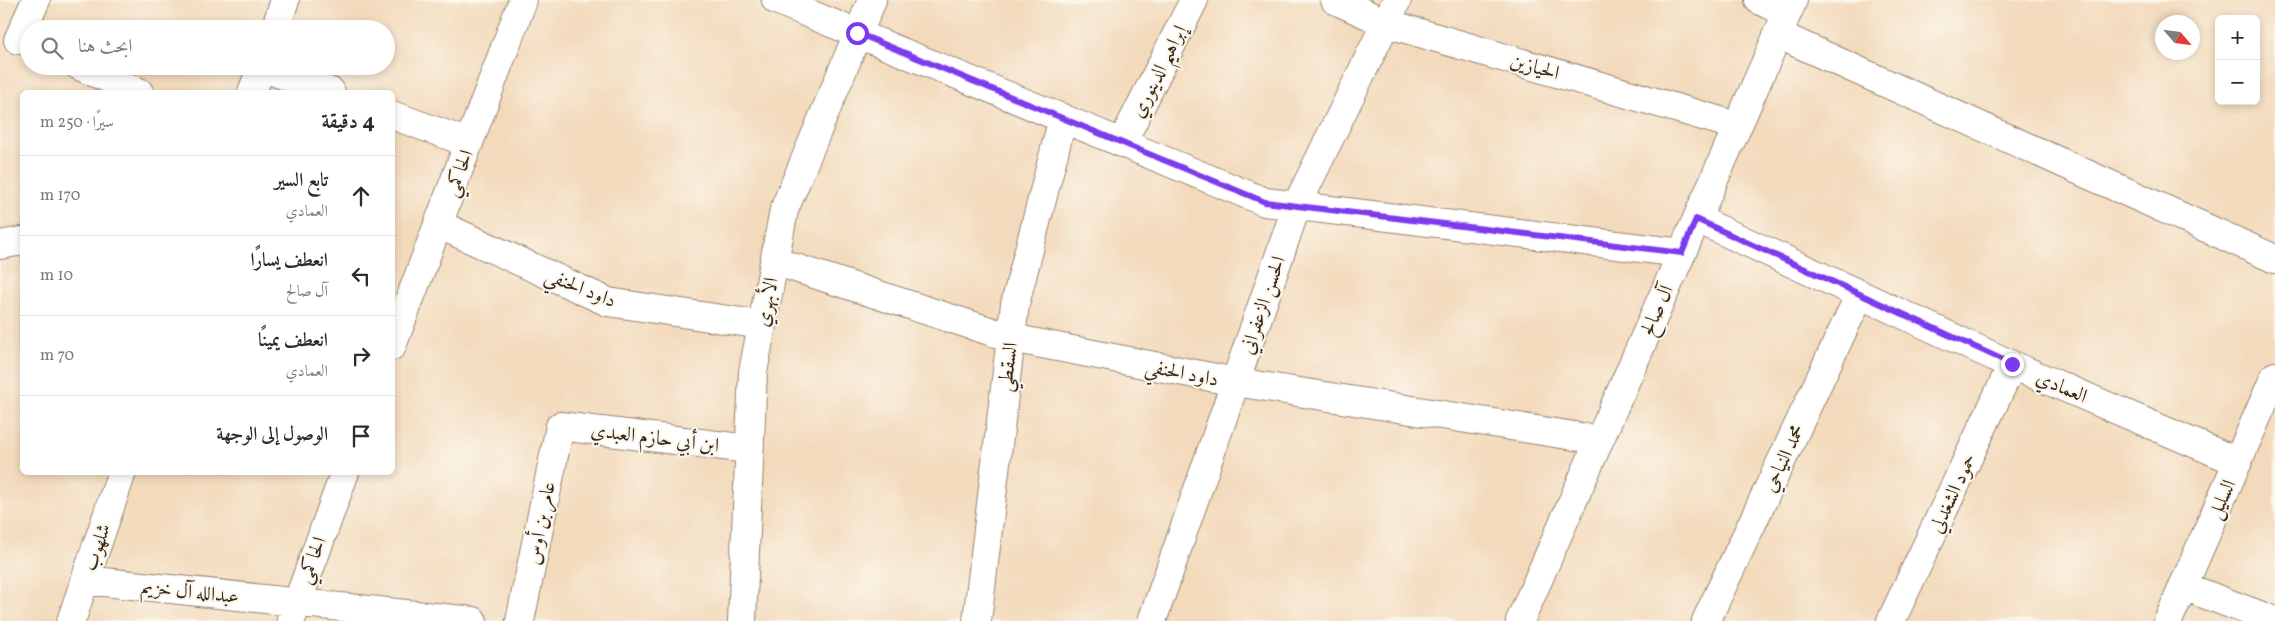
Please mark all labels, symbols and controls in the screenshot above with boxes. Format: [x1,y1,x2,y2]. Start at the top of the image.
north arrow [2155,15,2200,60]
map controls [2215,15,2260,105]
button: + [2215,15,2260,60]
street label: إبراهيم الدينوري [1125,19,1199,125]
search box [20,20,395,75]
route start [846,22,869,45]
icon: search [38,34,66,62]
text: ابحث هنا [78,34,132,60]
street label: الحيازين [1506,48,1562,88]
button: − [2215,60,2260,105]
text: 4 دقيقة [321,108,375,137]
text: سيرًا · 250 m [40,112,114,134]
street label: الحاكمي [438,146,484,202]
text: تابع السير [275,168,328,194]
icon: ahead [347,182,375,210]
text: 170 m [40,185,80,207]
text: العمادي [285,201,328,223]
text: انعطف يسارًا [250,248,328,274]
street label: الحسن الزعفراني [1234,253,1294,358]
icon: left [347,262,375,290]
street label: داود الحنفي [539,262,620,319]
text: 10 m [40,265,73,287]
street label: الأبهري [747,275,786,330]
street label: آل صالح [1634,279,1683,341]
text: آل صالح [286,281,328,303]
text: انعطف يمينًا [258,328,328,354]
street label: السقطي [992,341,1029,394]
icon: right [347,342,375,370]
text: 70 m [40,345,74,367]
street label: داود الحنفي [1142,353,1221,399]
route end [2001,353,2024,376]
text: العمادي [285,361,328,383]
street label: العمادي [2031,365,2091,411]
street label: ابن أبي حازم العبدي [589,415,721,463]
street label: محمد النياحي [1757,420,1813,497]
text: الوصول إلى الوجهة [216,422,328,448]
icon: arrive [347,422,375,450]
street label: حمود الشغدلي [1923,449,1984,538]
street label: السليل [2202,475,2244,524]
street label: عامر بن أوس [518,479,564,567]
street label: شلهوب [77,520,119,575]
street label: الحاكمي [291,533,337,589]
street label: عبدالله آل خزيم [139,574,240,614]

